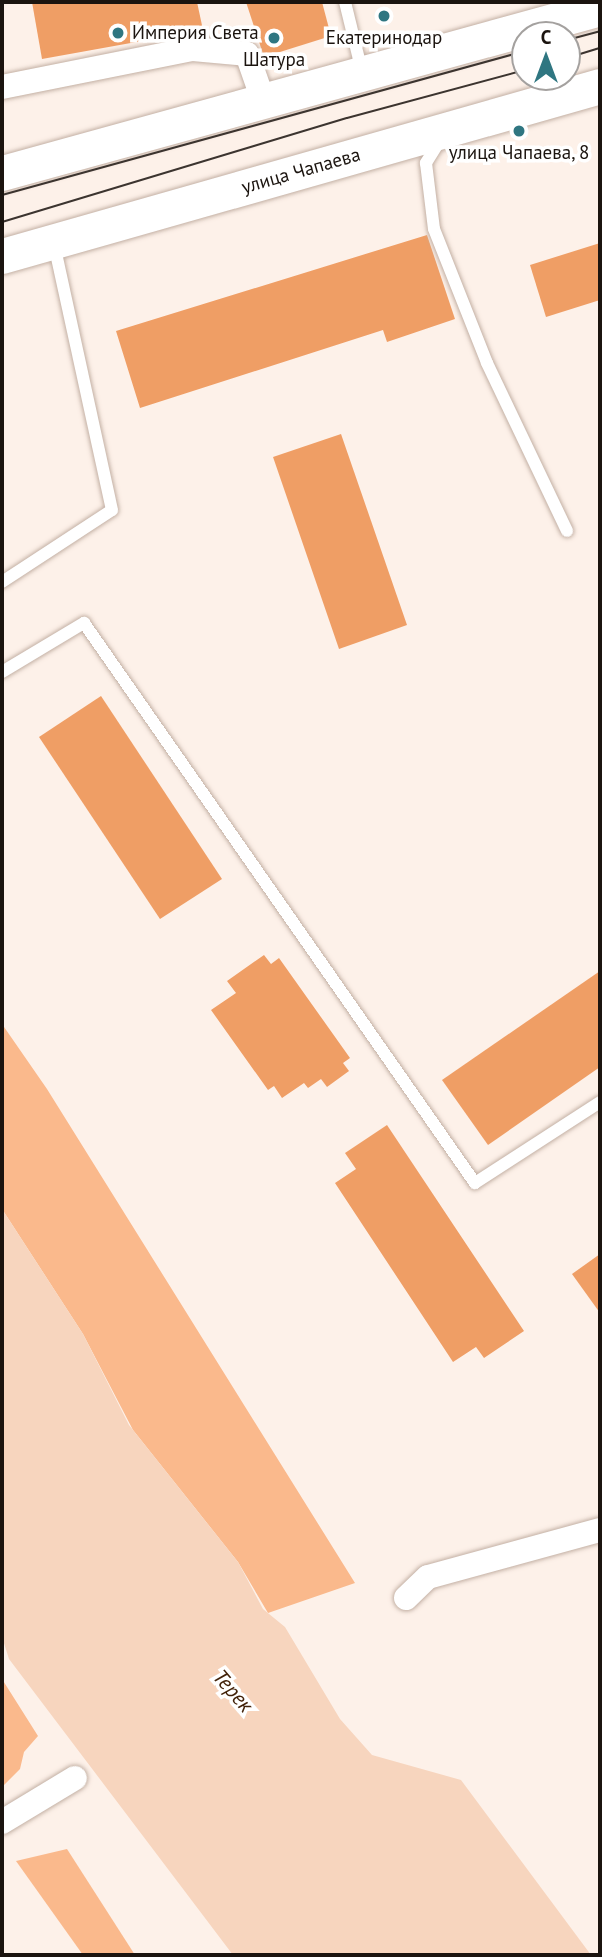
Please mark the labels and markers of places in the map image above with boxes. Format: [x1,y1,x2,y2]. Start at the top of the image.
marker: Екатеринодар [376,8,392,24]
place label: Империя Света [132,22,259,44]
marker: Империя Света [110,25,126,41]
place label: Екатеринодар [326,27,442,49]
marker: Шатура [266,30,282,46]
place label: Шатура [243,49,305,71]
marker: улица Чапаева, 8 [511,123,527,139]
place label: улица Чапаева, 8 [448,142,590,164]

